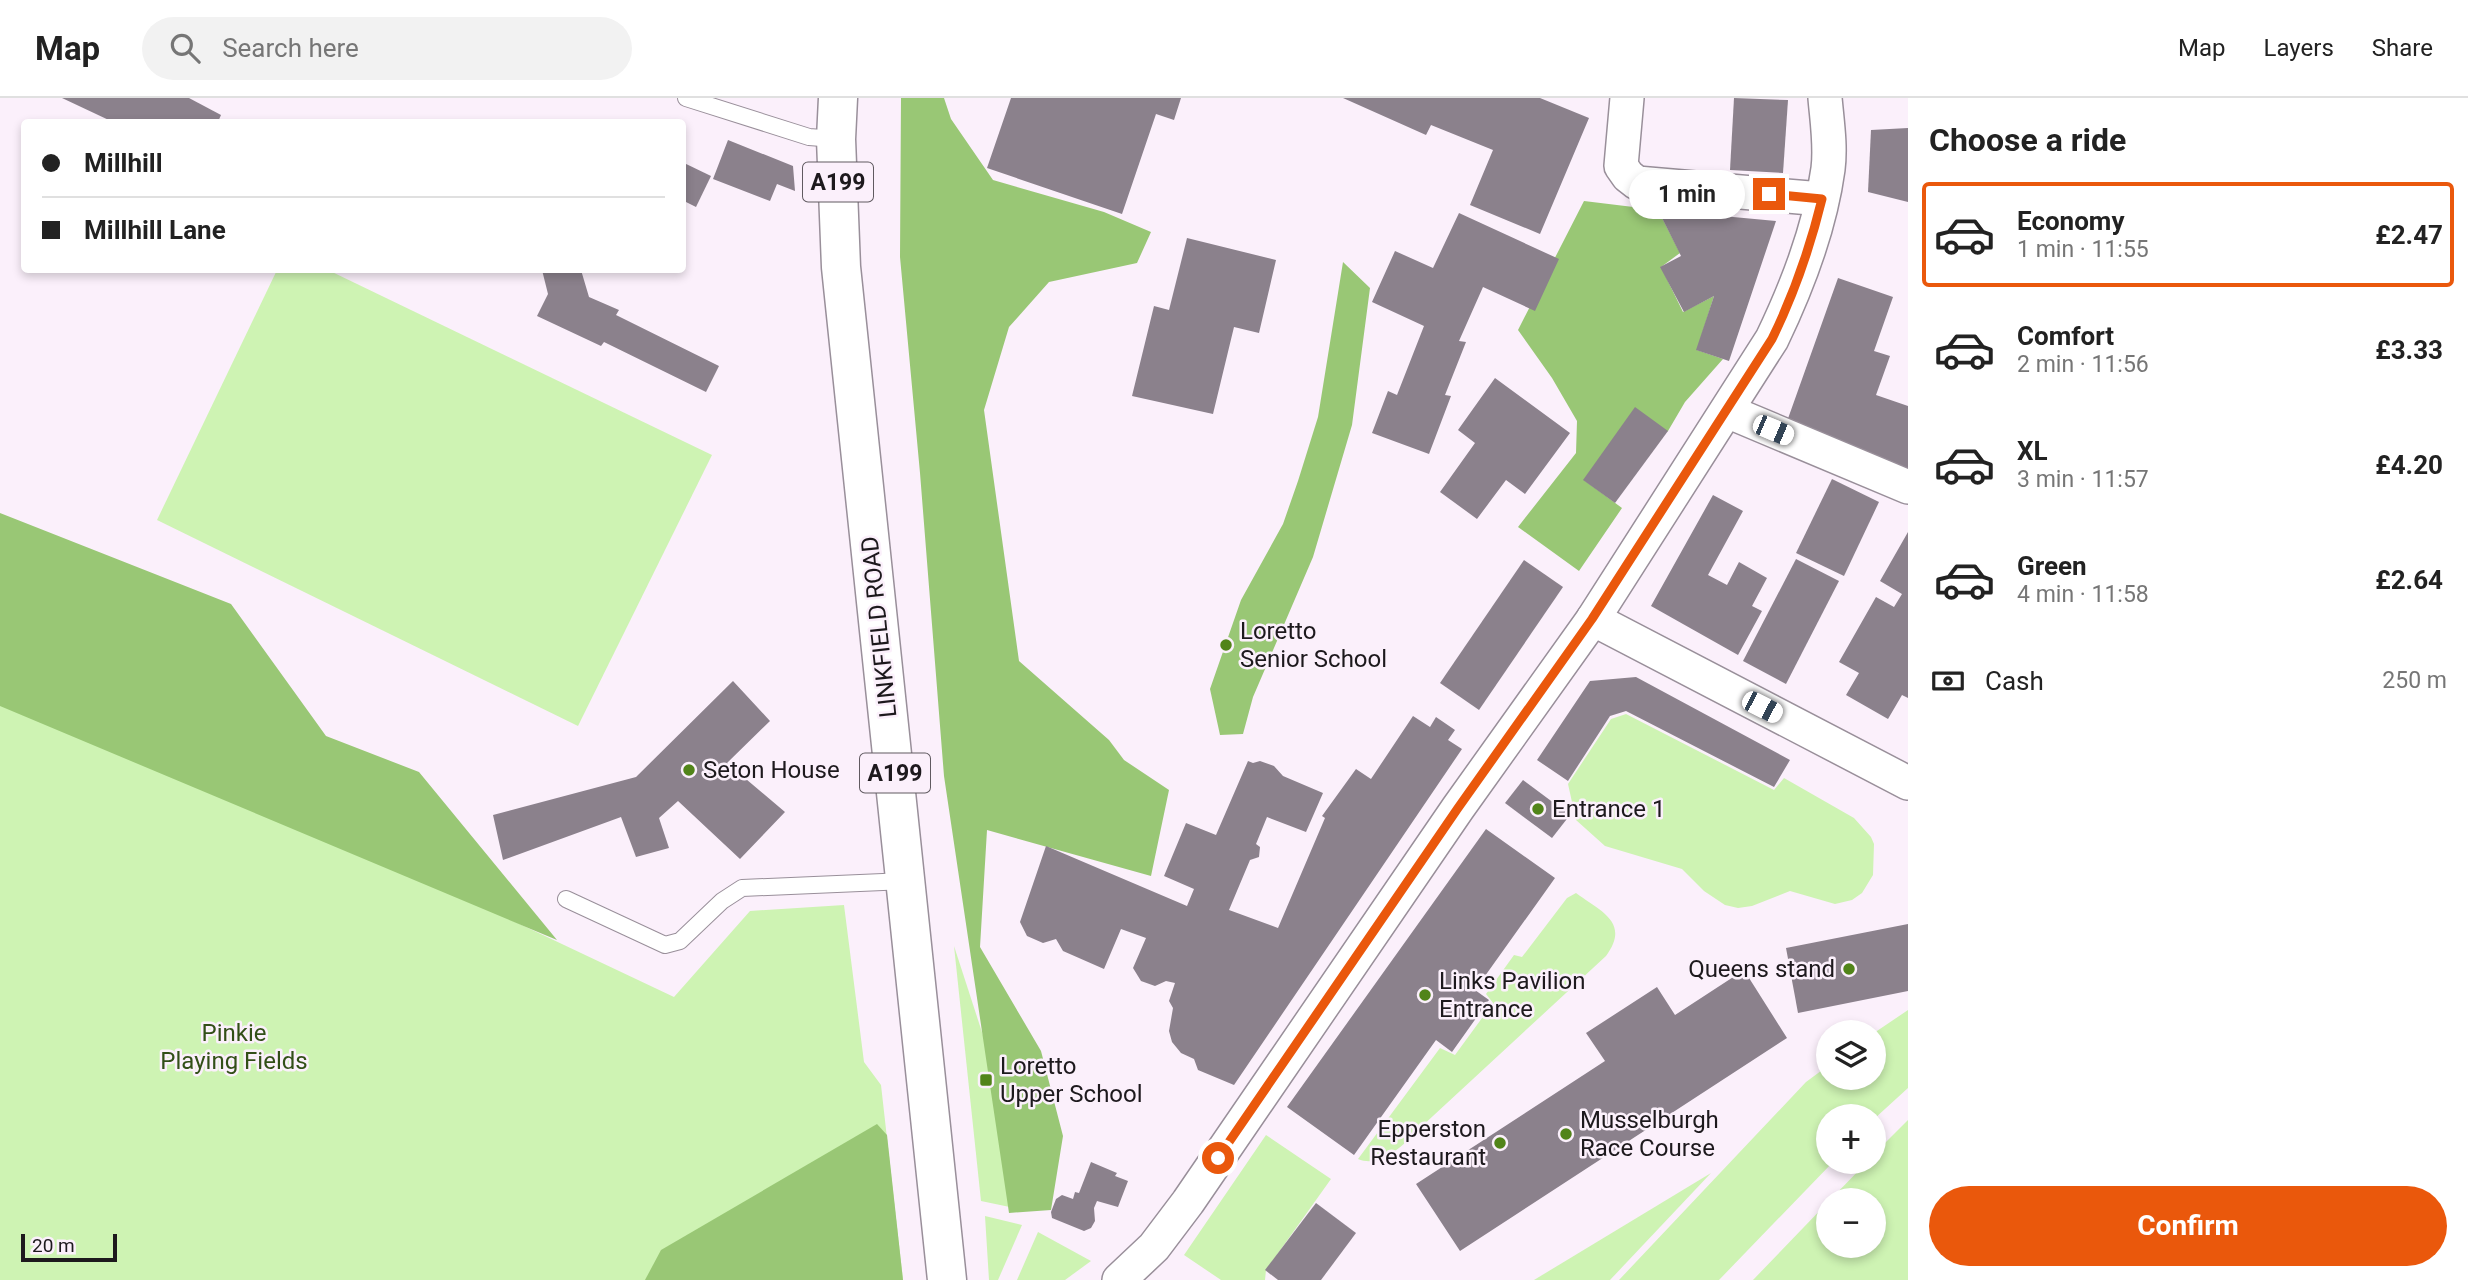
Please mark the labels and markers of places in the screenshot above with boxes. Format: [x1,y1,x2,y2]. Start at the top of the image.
place label: Loretto Senior School [1240,617,1387,673]
marker: Loretto Senior School [1218,637,1234,653]
place label: Seton House [703,756,840,784]
marker: Seton House [681,762,697,778]
place label: Entrance 1 [1552,795,1665,823]
marker: Entrance 1 [1530,801,1546,817]
place label: Queens stand [1688,955,1835,983]
marker: Queens stand [1841,961,1857,977]
place label: Links Pavilion Entrance [1439,967,1585,1023]
marker: Links Pavilion Entrance [1417,987,1433,1003]
place label: Loretto Upper School [1000,1052,1143,1108]
marker: Loretto Upper School [978,1072,994,1088]
place label: Musselburgh Race Course [1580,1106,1719,1162]
place label: Epperston Restaurant [1370,1115,1486,1171]
marker: Musselburgh Race Course [1558,1126,1574,1142]
marker: Epperston Restaurant [1492,1135,1508,1151]

